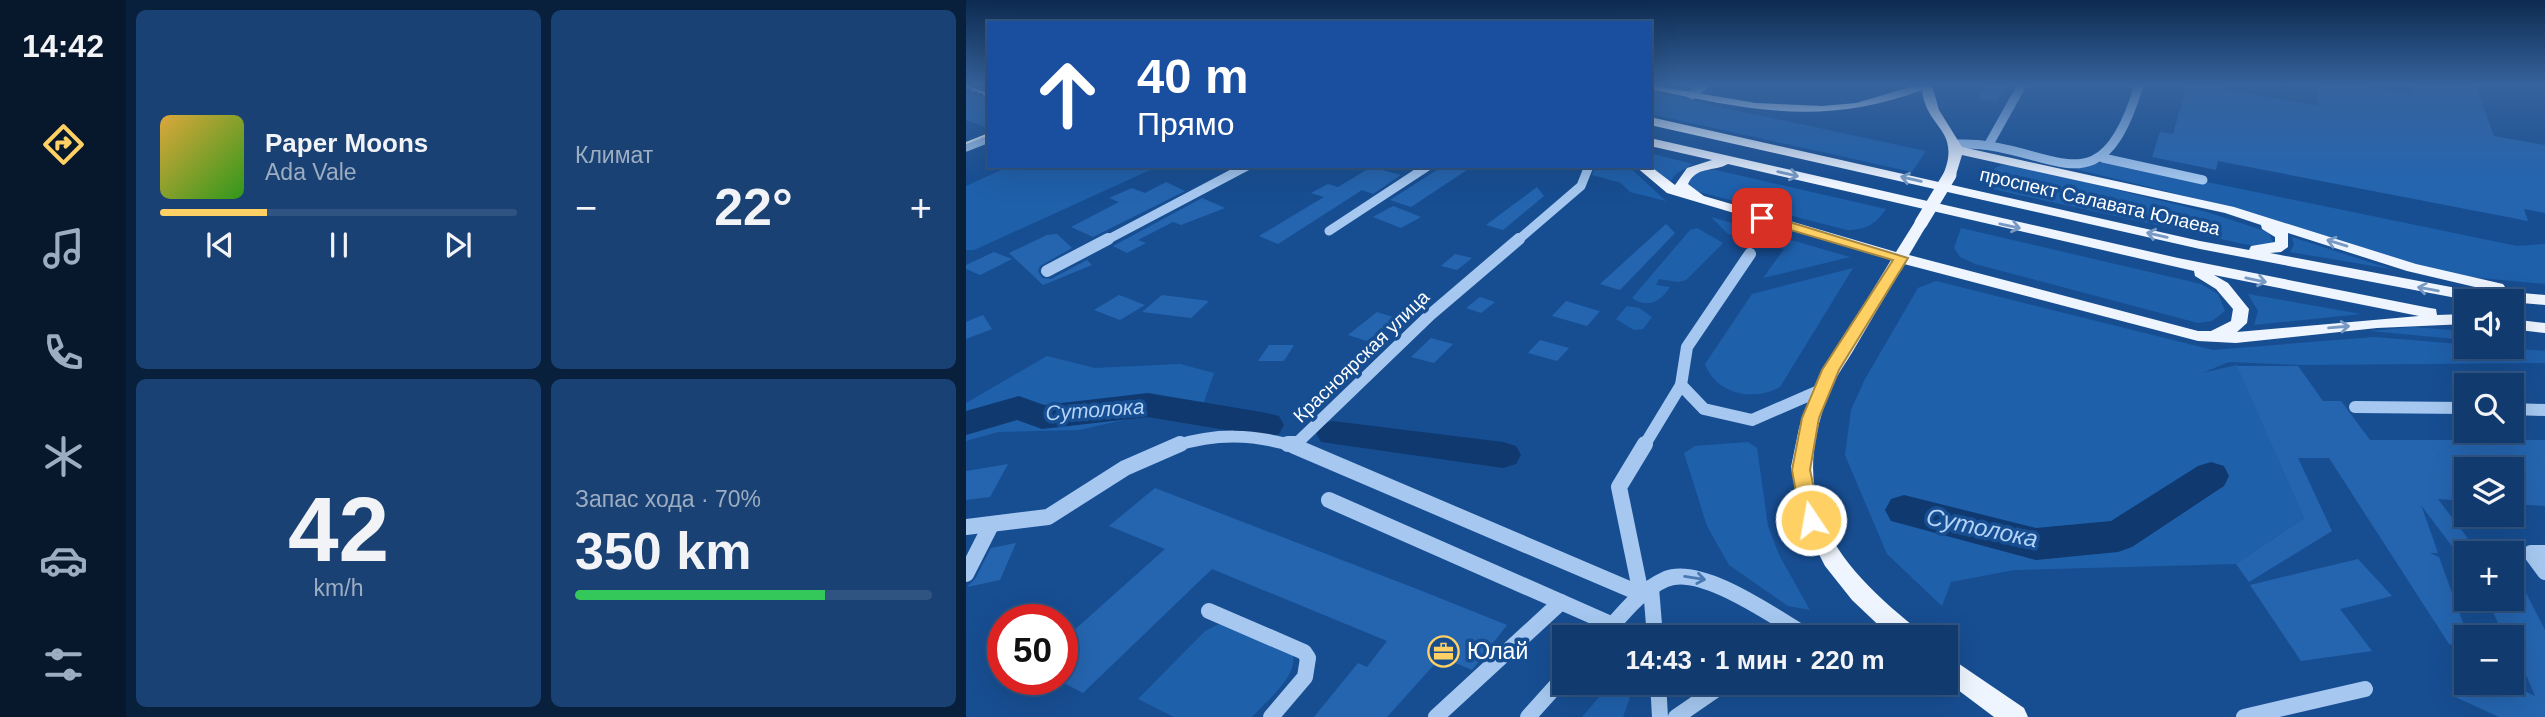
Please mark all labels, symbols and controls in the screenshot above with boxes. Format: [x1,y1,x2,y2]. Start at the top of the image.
text: 14:42 [22,28,104,64]
icon: ahead [1022,49,1113,140]
text: 40 m [1137,49,1249,103]
text: Прямо [1137,106,1235,142]
icon: directions [39,120,88,169]
text: Paper Moons [265,128,428,158]
text: Климат [575,142,653,168]
text: Ada Vale [265,159,357,185]
street label: проспект Салавата Юлаева [1978,164,2222,239]
one-way arrow [1776,168,1799,182]
one-way arrow [1900,172,1923,186]
text: 22° [714,178,793,236]
text: − [575,187,597,229]
text: + [910,187,932,229]
pin [1732,188,1792,248]
icon: arrive [1743,199,1781,237]
one-way arrow [1998,220,2021,233]
icon: music [39,224,88,273]
icon: previous [201,226,239,264]
icon: pause [320,226,358,264]
icon: next [439,226,477,264]
one-way arrow [2146,228,2169,242]
one-way arrow [2326,236,2348,249]
one-way arrow [2244,273,2267,287]
one-way arrow [2417,281,2440,295]
street label: Красноярская улица [1289,286,1434,427]
map controls [2454,289,2524,695]
button: sound [2454,289,2524,359]
one-way arrow [2327,320,2350,333]
icon: phone [39,328,88,377]
button: search [2454,373,2524,443]
water label: Сутолока [1045,395,1145,424]
icon: climate [39,432,88,481]
button: layers [2454,457,2524,527]
text: 42 [288,479,389,580]
position arrow [1774,483,1848,557]
text: Запас хода · 70% [575,486,761,512]
water label: Сутолока [1924,503,2040,552]
text: 350 km [575,522,751,580]
icon: car [39,536,88,585]
button: + [2454,541,2524,611]
one-way arrow [1683,572,1706,585]
text: km/h [314,575,363,601]
speed limit sign: 50 [987,604,1078,695]
button: − [2454,625,2524,695]
office icon: Юлай [1427,634,1461,668]
place label: Юлай [1467,638,1528,664]
icon: filters [39,640,88,689]
text: 14:43 · 1 мин · 220 m [1625,645,1885,675]

